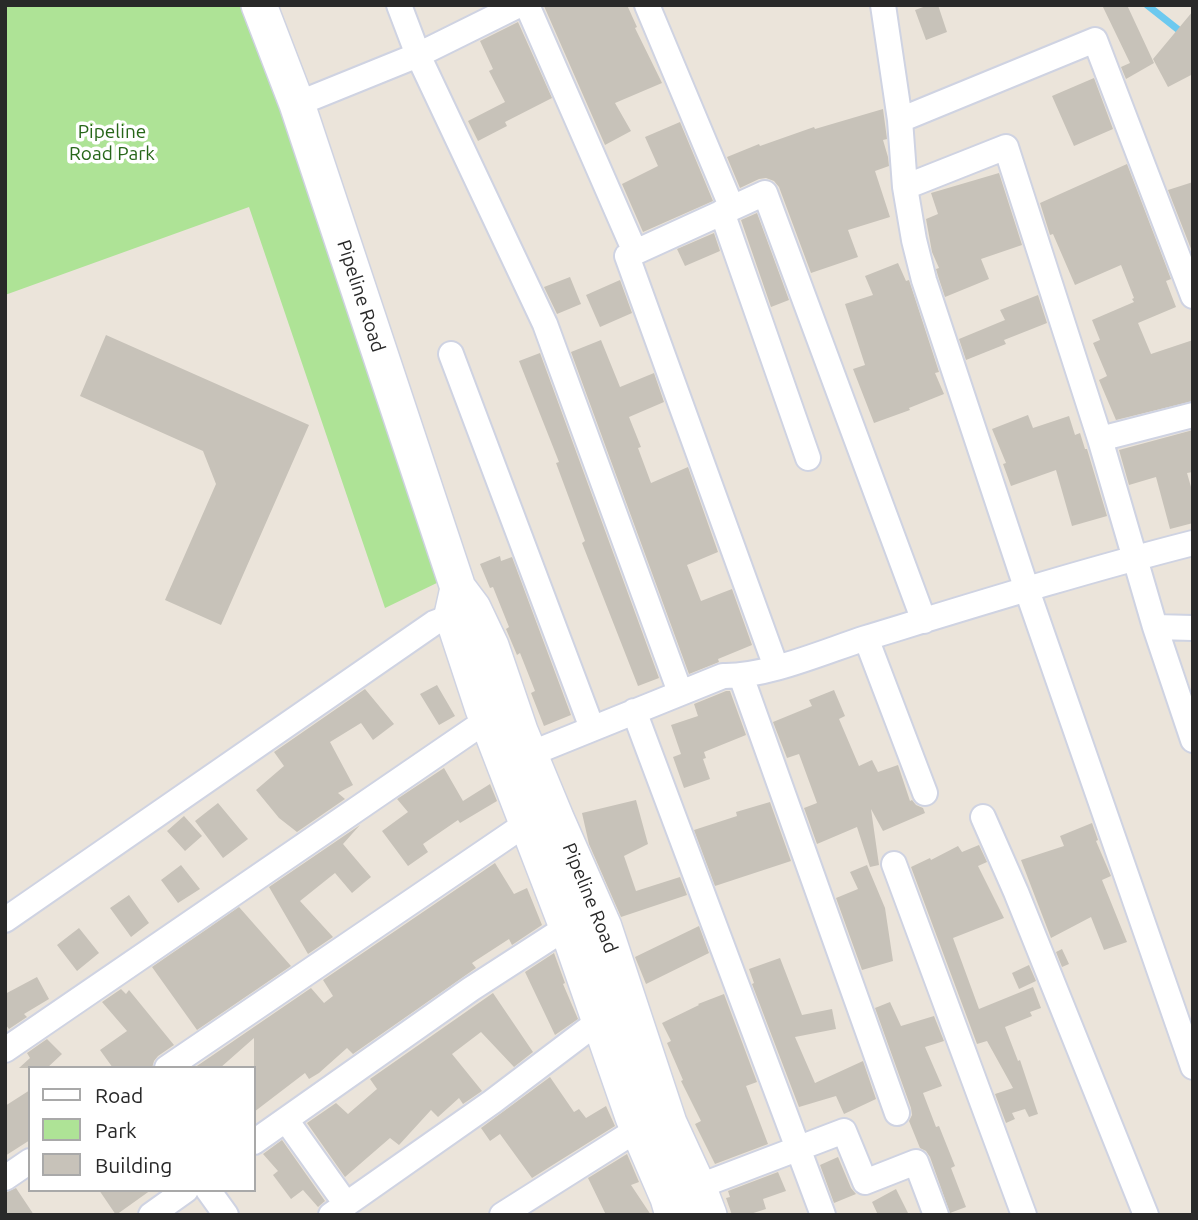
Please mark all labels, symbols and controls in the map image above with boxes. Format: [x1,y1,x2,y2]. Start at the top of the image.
park label: Pipeline Road Park [69,121,155,165]
street label: Pipeline Road [332,237,390,355]
street label: Pipeline Road [558,840,622,956]
legend [28,1066,256,1192]
text: Road [95,1083,143,1107]
text: Park [95,1118,137,1142]
text: Building [95,1153,172,1177]

